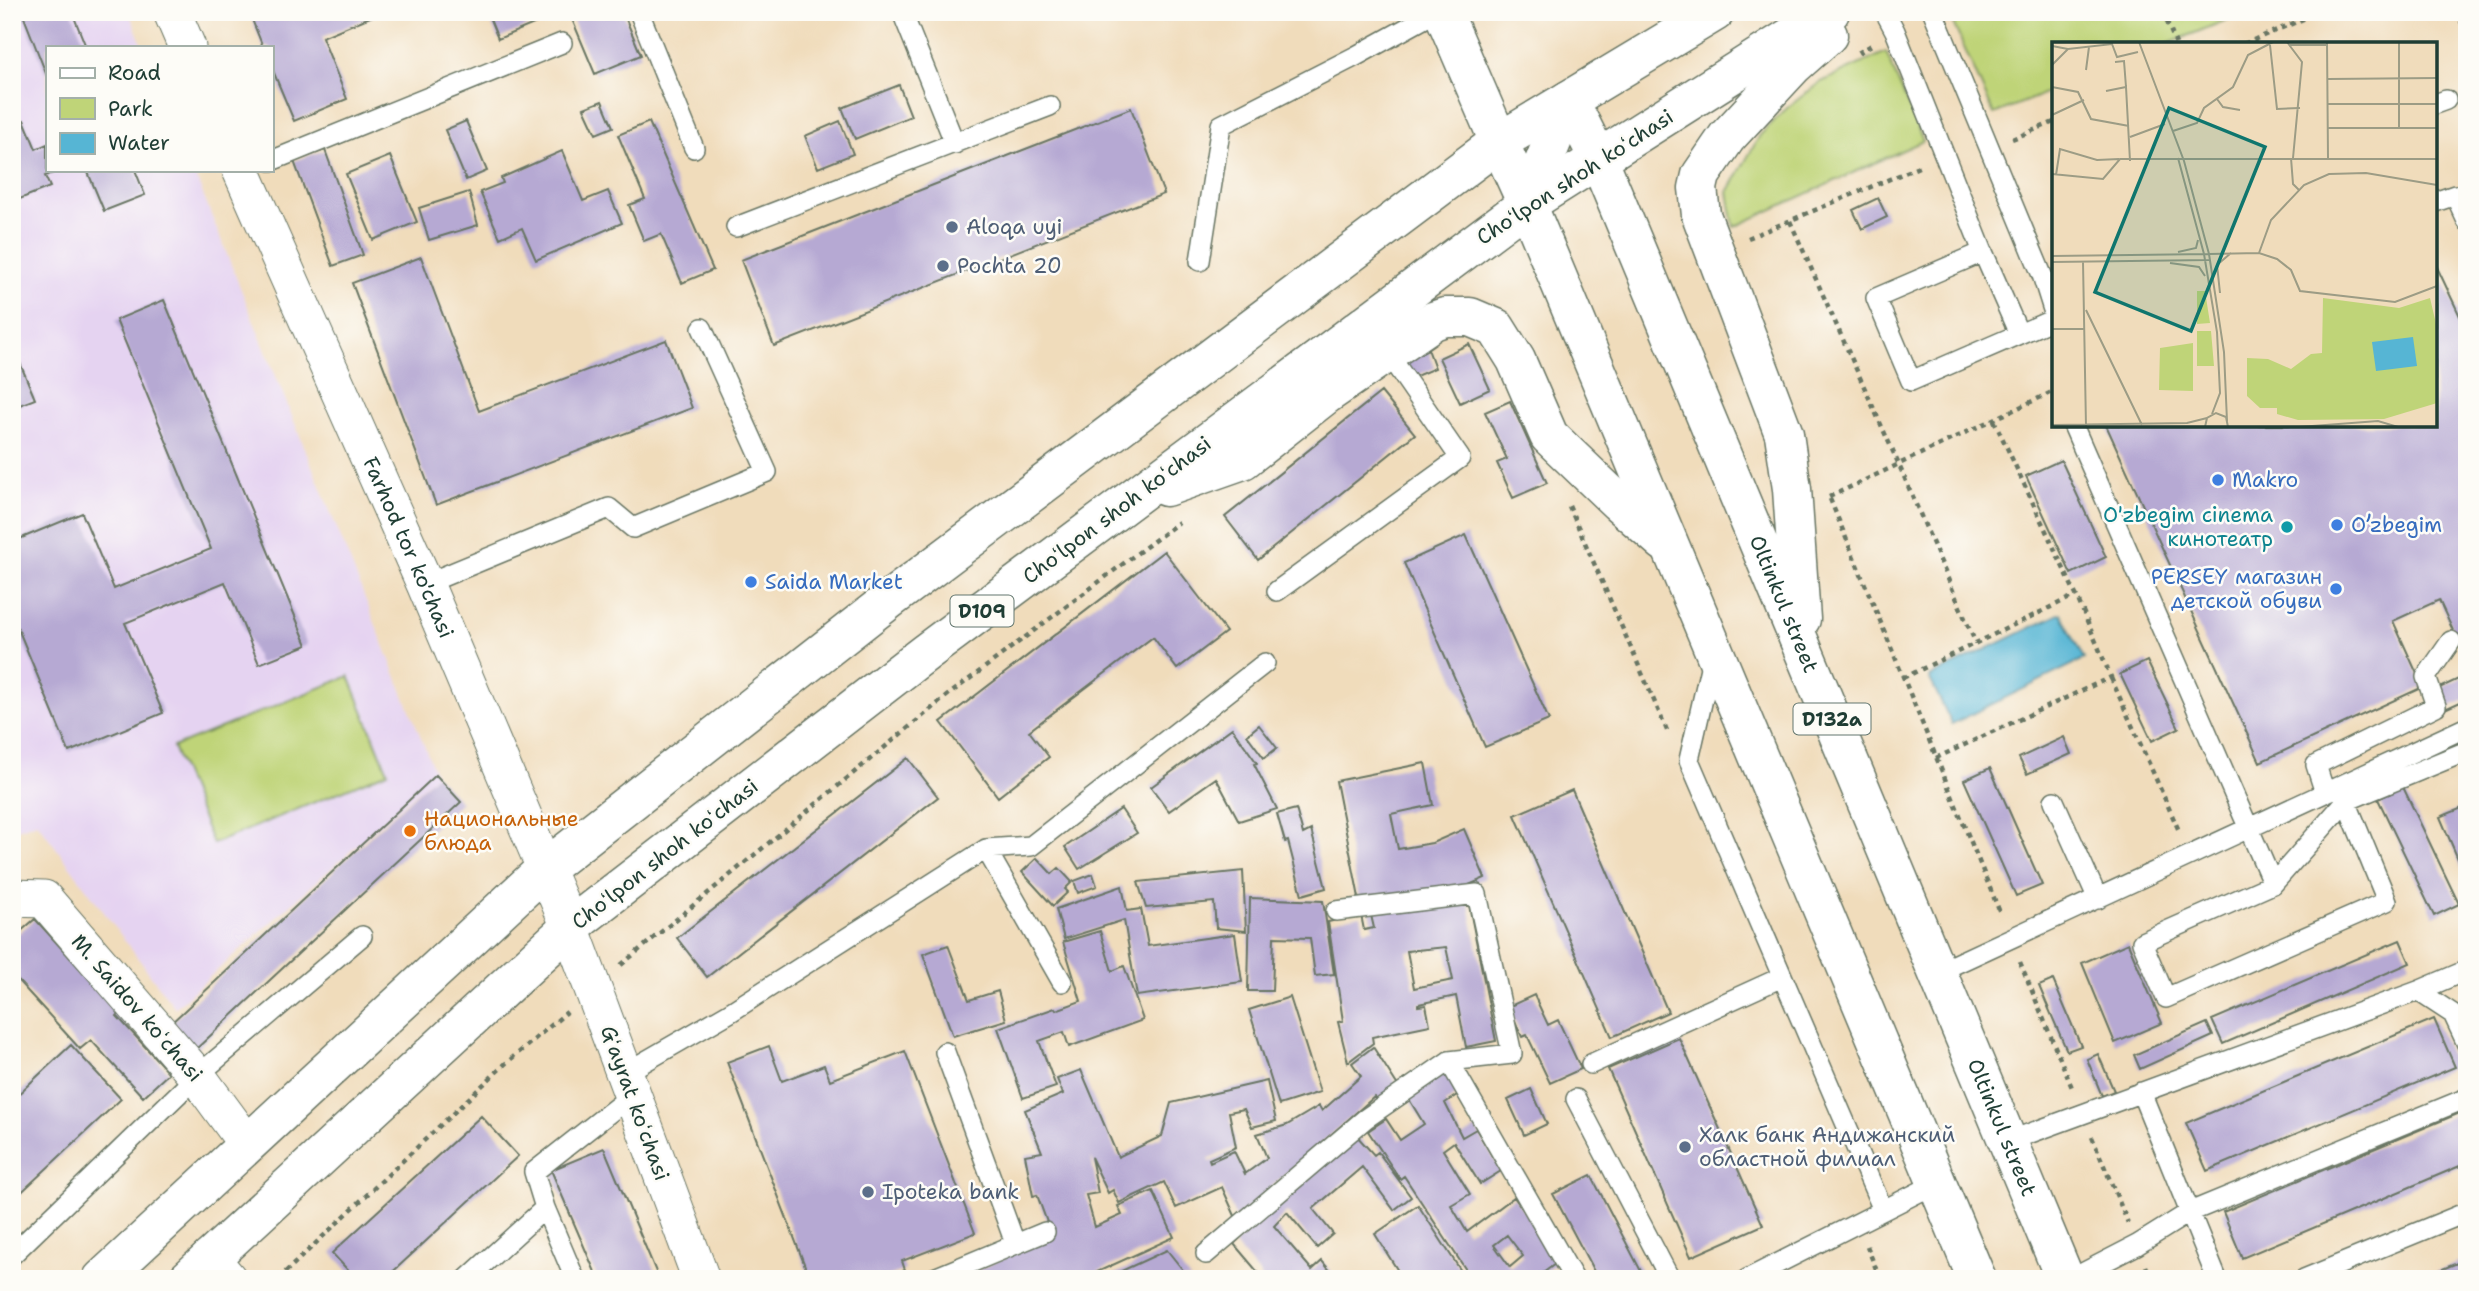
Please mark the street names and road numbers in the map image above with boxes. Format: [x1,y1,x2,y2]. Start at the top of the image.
street label: Choʻlpon shoh koʻchasi [1471,103,1679,251]
street label: Choʻlpon shoh koʻchasi [1017,430,1217,590]
street label: Farhod tor ko'chasi [356,453,460,642]
street label: Oltinkul street [1743,531,1825,677]
road number: D109 [950,596,1014,626]
road number: D132a [1794,704,1870,734]
street label: Choʻlpon shoh koʻchasi [566,772,764,936]
street label: M. Saidov koʻchasi [65,928,209,1088]
street label: Gʻayrat koʻchasi [594,1022,676,1184]
street label: Oltinkul street [1961,1054,2043,1200]

